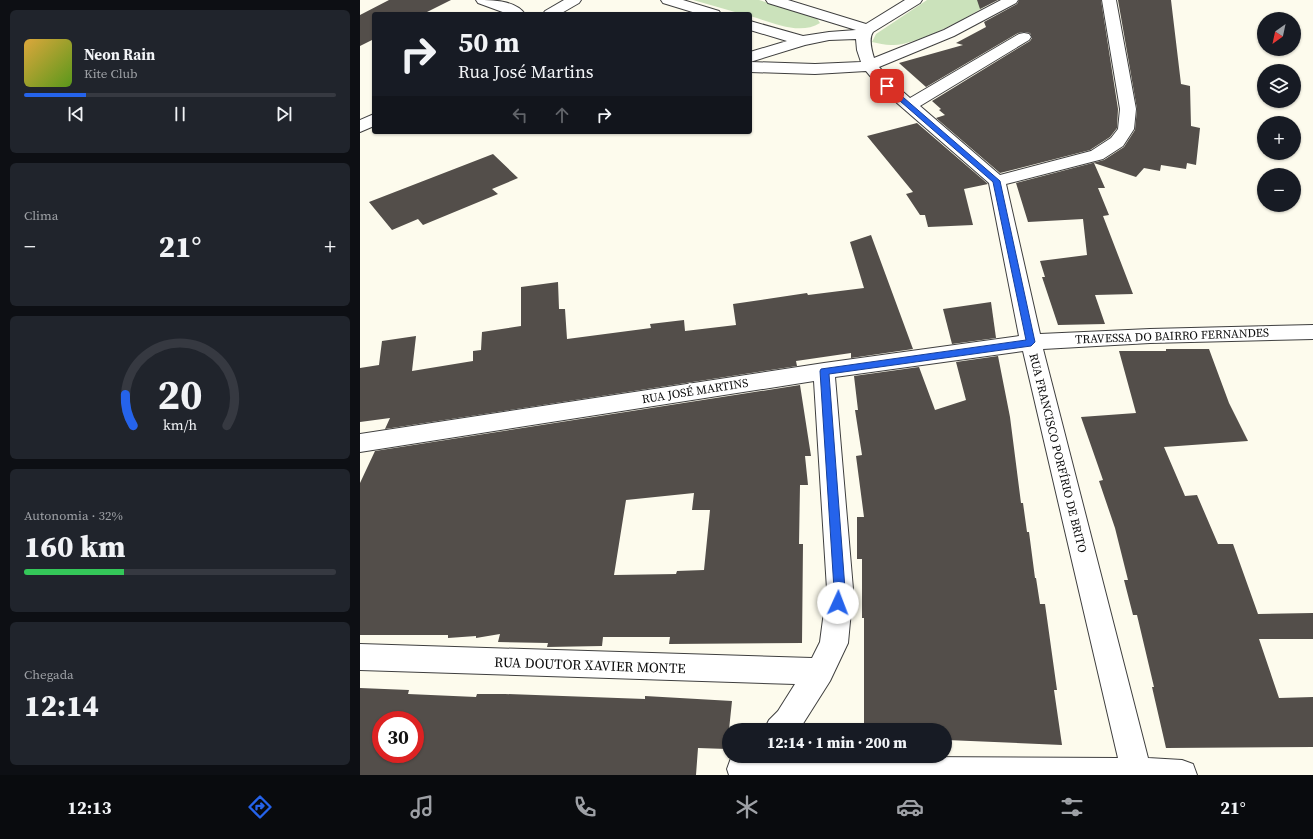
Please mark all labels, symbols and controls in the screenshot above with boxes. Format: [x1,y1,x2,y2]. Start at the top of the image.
north arrow [1257,12,1301,56]
map controls [1257,12,1301,212]
text: 50 m [458,23,520,61]
icon: right [392,28,444,80]
text: Neon Rain [84,44,155,65]
text: Rua José Martins [458,59,594,84]
button: layers [1257,64,1301,108]
text: Kite Club [84,65,137,82]
pin [870,69,904,103]
icon: arrive [876,75,898,97]
icon: previous [65,103,87,125]
icon: pause [169,103,191,125]
icon: next [273,103,295,125]
icon: left [509,104,531,126]
icon: ahead [551,104,573,126]
icon: right [593,104,615,126]
button: + [1257,116,1301,160]
button: − [1257,168,1301,212]
text: Clima [24,207,58,224]
text: 21° [159,226,201,267]
text: − [24,231,36,261]
text: + [324,231,336,261]
street label: TRAVESSA DO BAIRRO FERNANDES [1075,325,1269,347]
street label: RUA FRANCISCO PORFÍRIO DE BRITO [1025,352,1091,554]
text: 20 [157,365,203,422]
street label: RUA JOSÉ MARTINS [641,375,749,407]
text: km/h [163,414,197,434]
text: Autonomia · 32% [24,507,123,524]
text: 160 km [24,526,125,567]
position arrow [817,582,859,624]
street label: RUA DOUTOR XAVIER MONTE [494,652,686,678]
text: Chegada [24,666,74,683]
text: 12:14 [24,685,99,726]
speed limit sign: 30 [372,711,424,763]
text: 12:14 · 1 min · 200 m [767,732,907,753]
icon: directions [246,793,274,821]
icon: music [408,793,436,821]
icon: phone [571,793,599,821]
icon: climate [733,793,761,821]
icon: car [896,793,924,821]
icon: filters [1058,793,1086,821]
text: 12:13 [67,795,112,820]
text: 21° [1220,795,1246,820]

